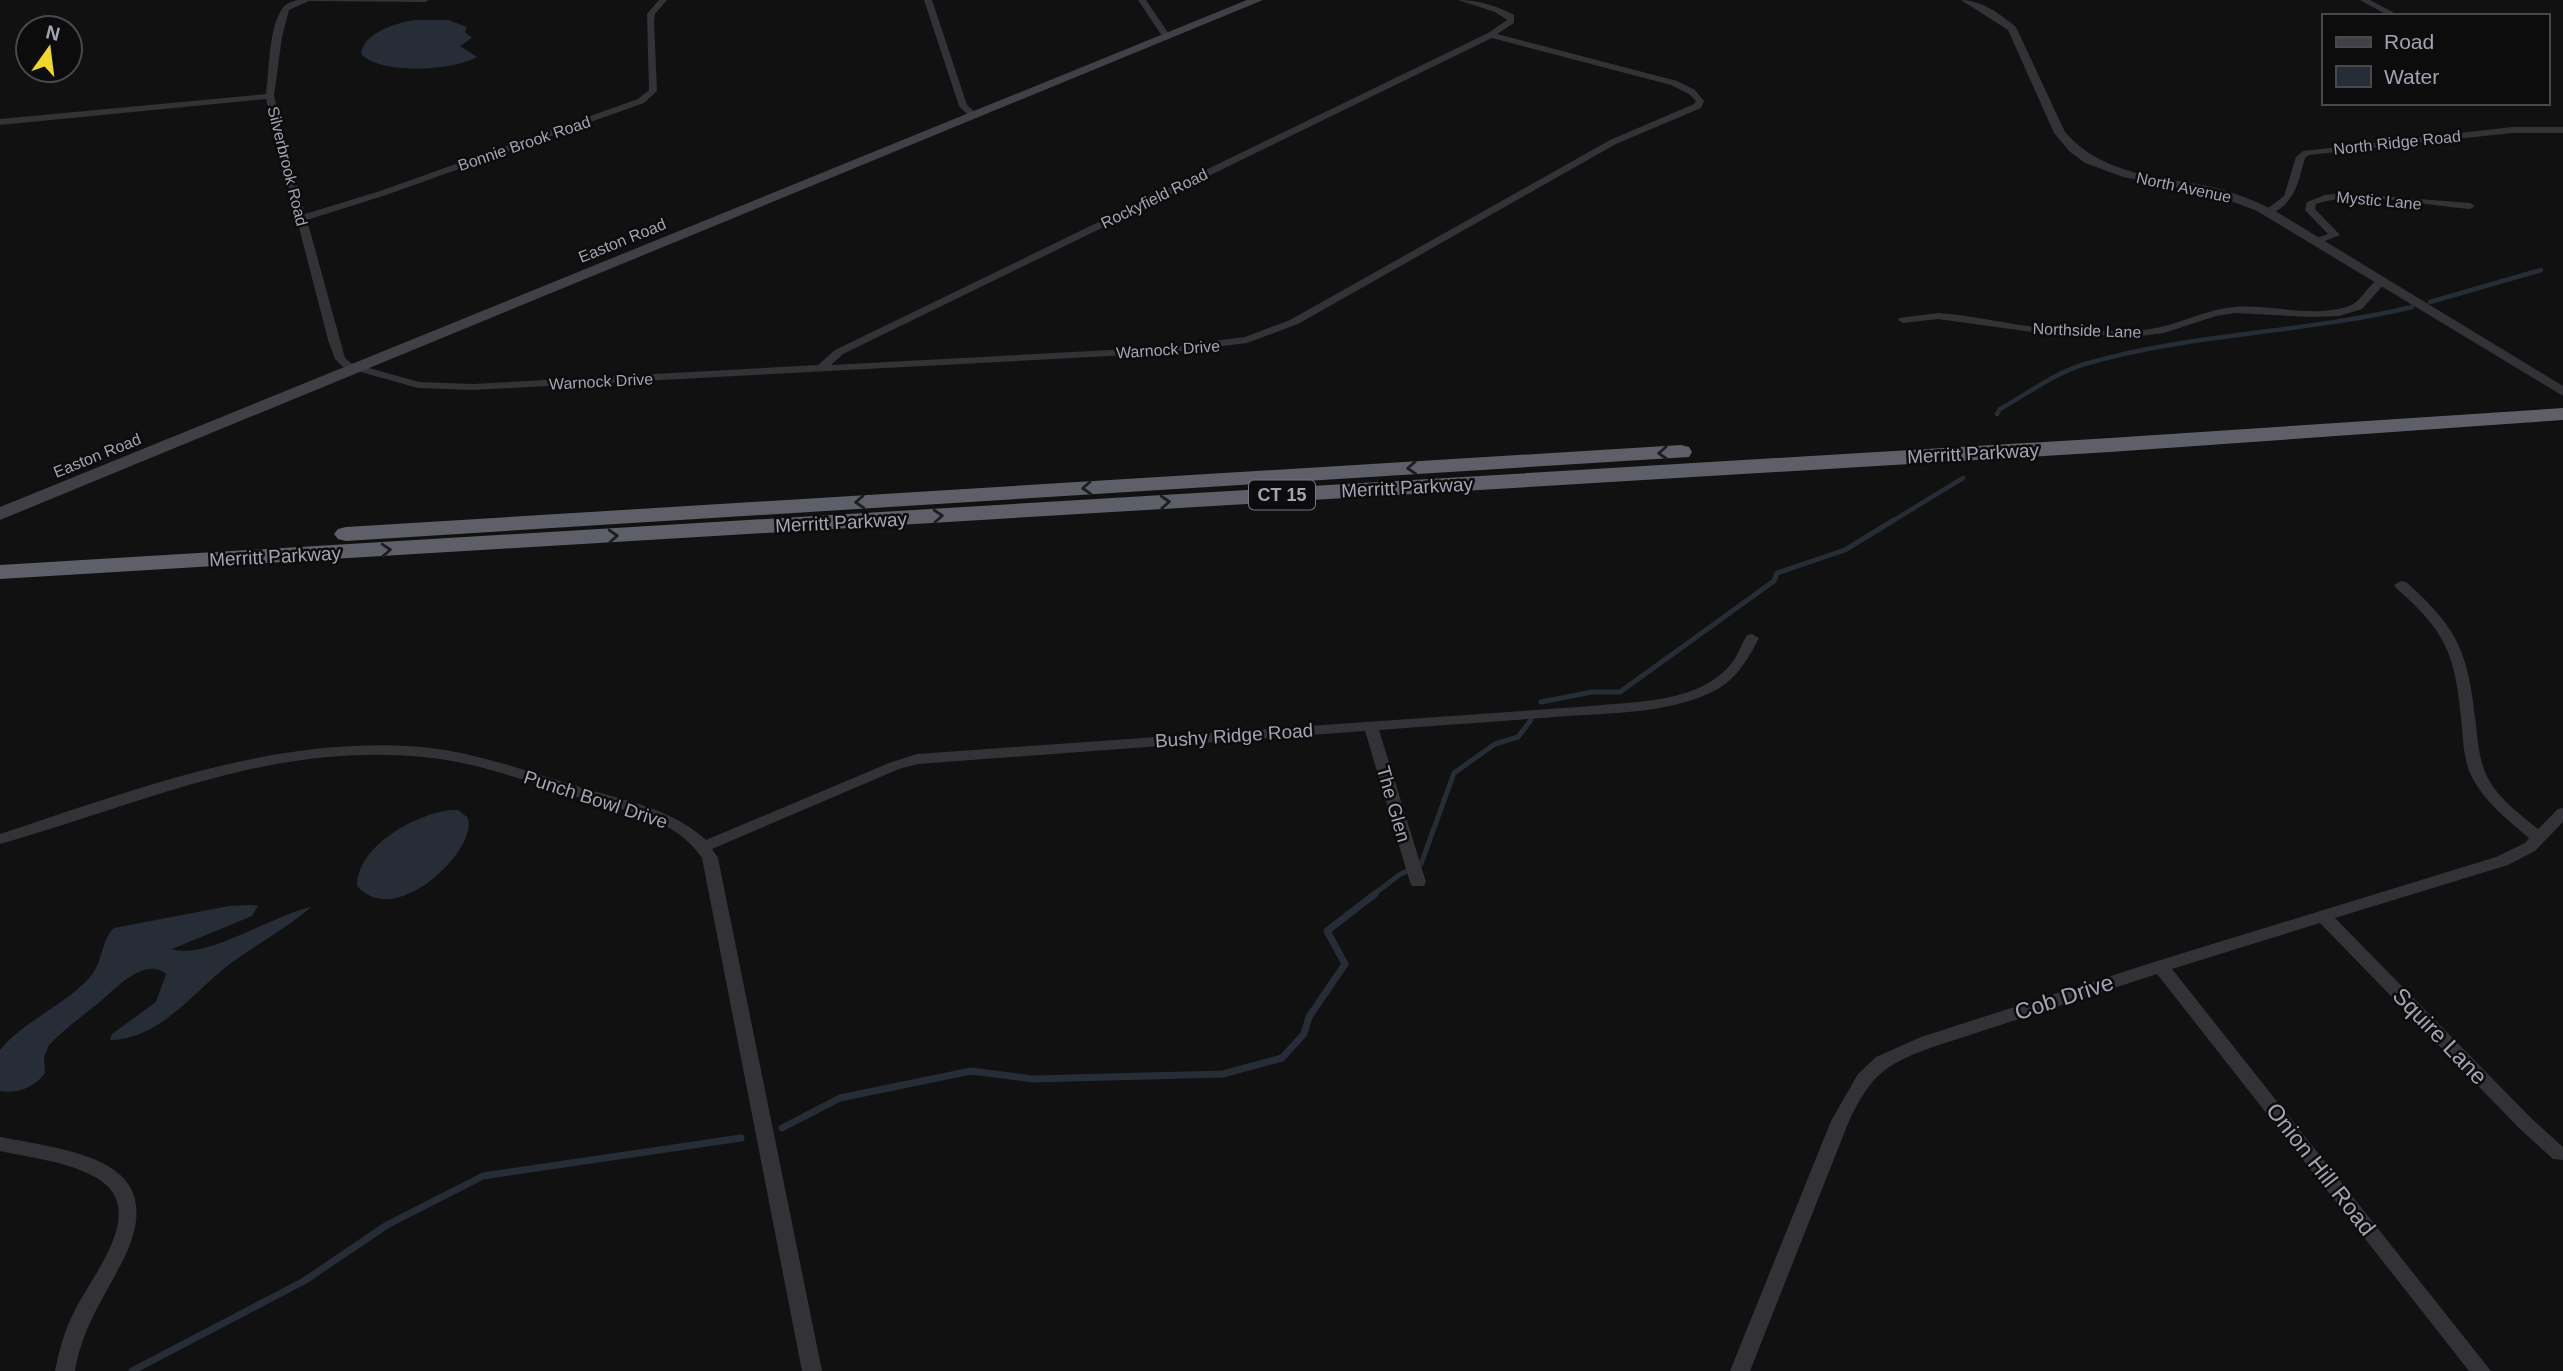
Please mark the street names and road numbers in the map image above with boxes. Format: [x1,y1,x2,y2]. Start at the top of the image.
street label: Silverbrook Road [264,105,311,228]
street label: Bonnie Brook Road [456,113,593,174]
street label: North Ridge Road [2332,127,2462,158]
street label: Rockyfield Road [1098,165,1210,232]
street label: North Avenue [2135,169,2233,206]
street label: Mystic Lane [2336,188,2422,213]
street label: Easton Road [576,215,668,266]
street label: Northside Lane [2032,320,2142,341]
street label: Warnock Drive [1115,337,1221,362]
street label: Warnock Drive [548,370,654,393]
street label: Easton Road [51,430,143,481]
street label: Merritt Parkway [1907,440,2040,467]
street label: Merritt Parkway [1341,474,1474,501]
road number: CT 15 [1249,480,1315,509]
street label: Merritt Parkway [775,509,908,536]
street label: Merritt Parkway [209,543,342,570]
street label: Bushy Ridge Road [1154,719,1314,751]
street label: The Glen [1373,764,1414,845]
street label: Punch Bowl Drive [521,766,670,833]
street label: Cob Drive [2011,969,2117,1025]
street label: Squire Lane [2388,982,2492,1090]
street label: Onion Hill Road [2261,1098,2381,1240]

